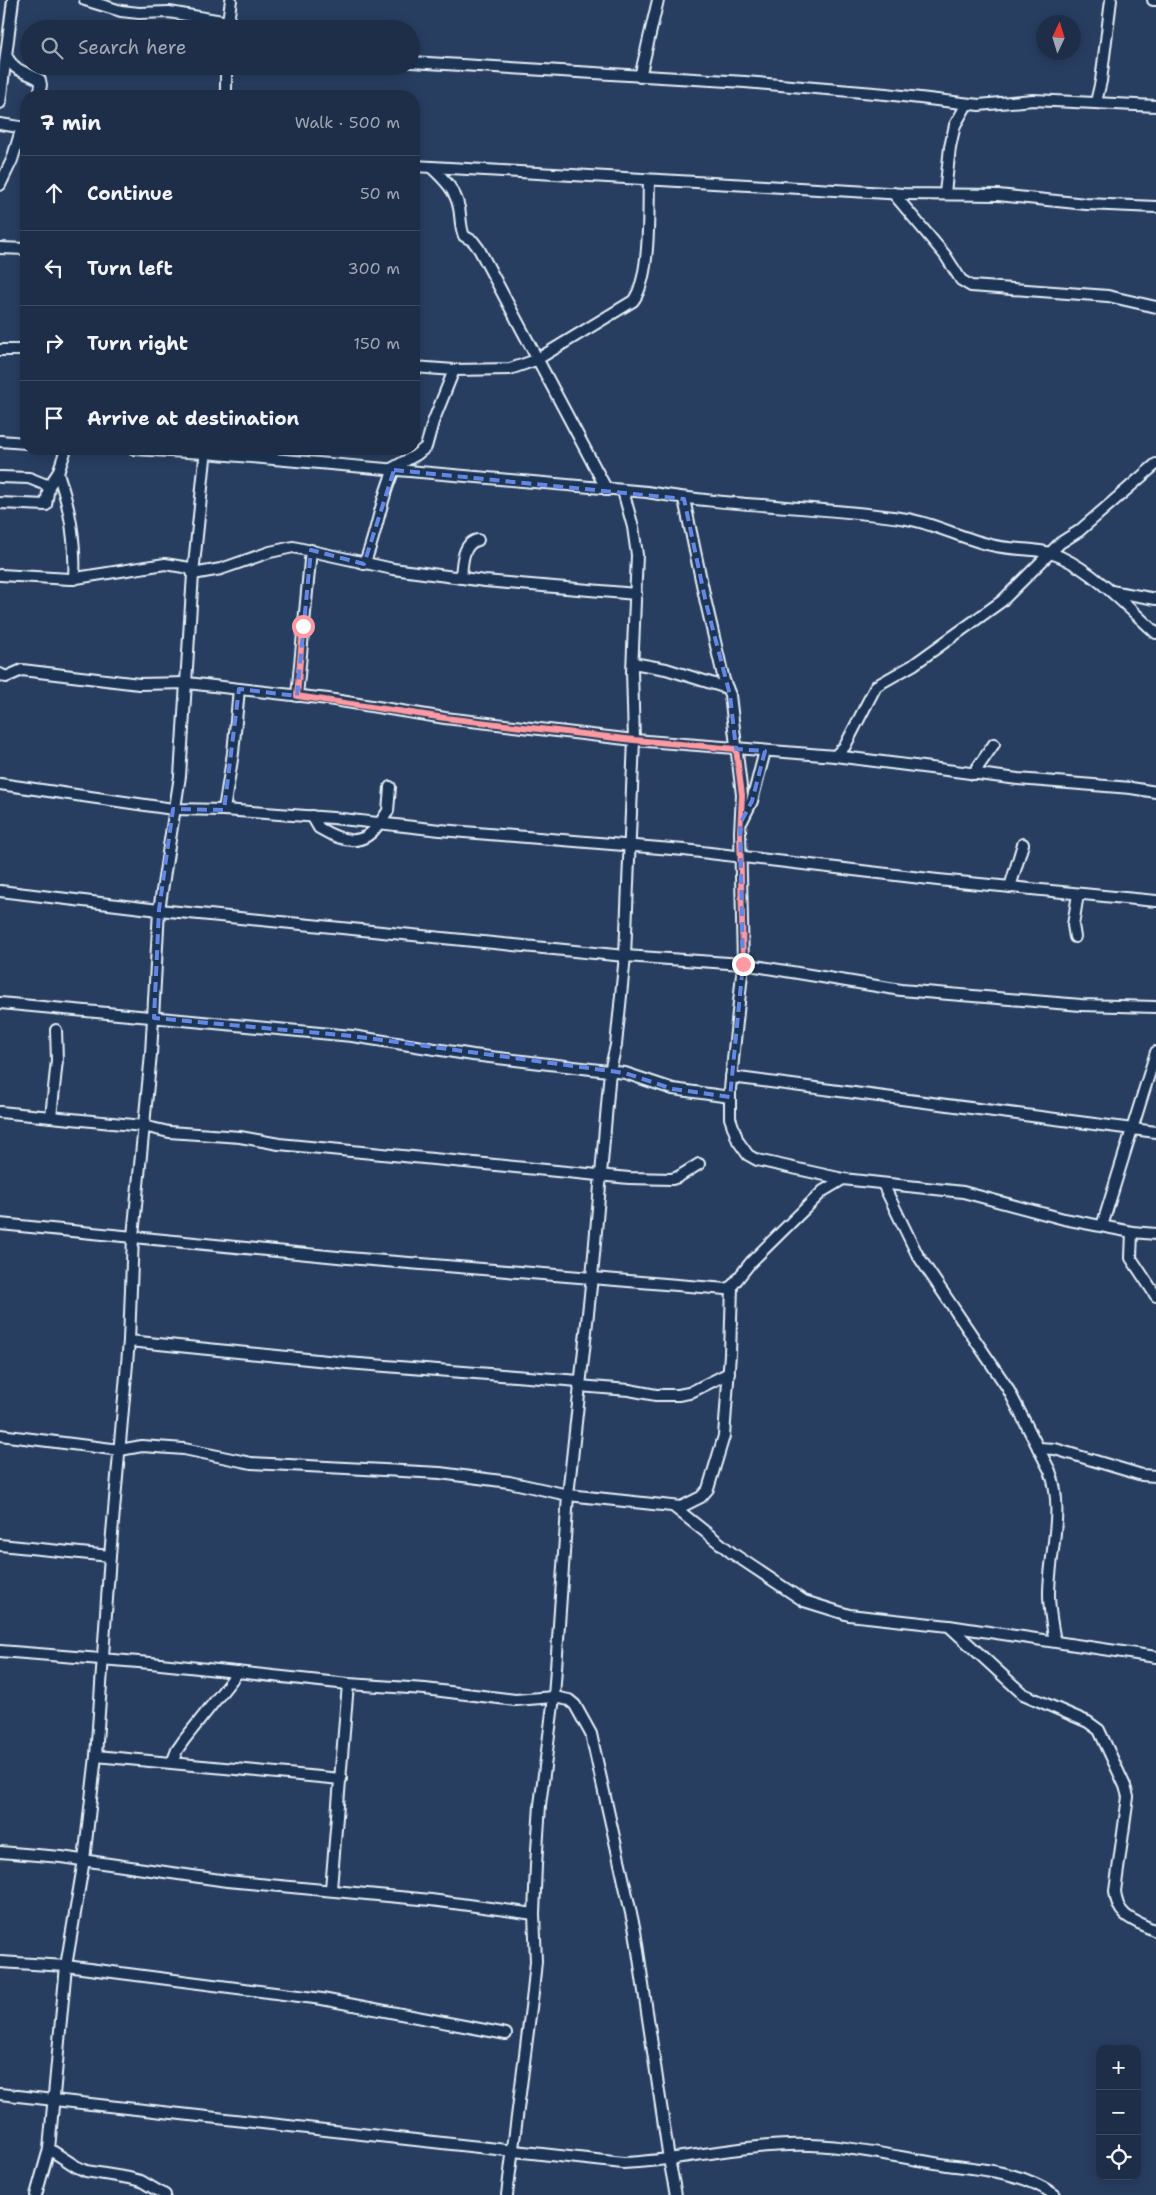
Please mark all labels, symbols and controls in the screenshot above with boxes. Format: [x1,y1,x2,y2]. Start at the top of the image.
north arrow [1036,15,1081,60]
search box [20,20,420,75]
icon: search [38,34,66,62]
text: Search here [78,35,187,60]
text: 7 min [40,109,101,137]
text: Walk · 500 m [295,112,400,133]
icon: ahead [40,179,68,207]
text: Continue [87,181,173,206]
text: 50 m [360,183,400,204]
icon: left [40,254,68,282]
text: Turn left [87,256,173,281]
text: 300 m [348,258,400,279]
icon: right [40,329,68,357]
text: Turn right [87,331,188,356]
text: 150 m [353,333,400,354]
icon: arrive [40,404,68,432]
text: Arrive at destination [87,406,299,431]
route start [292,615,315,638]
route end [732,953,755,976]
map controls [1096,2045,1141,2180]
button: + [1096,2045,1141,2090]
button: − [1096,2090,1141,2135]
button: locate [1096,2135,1141,2180]

